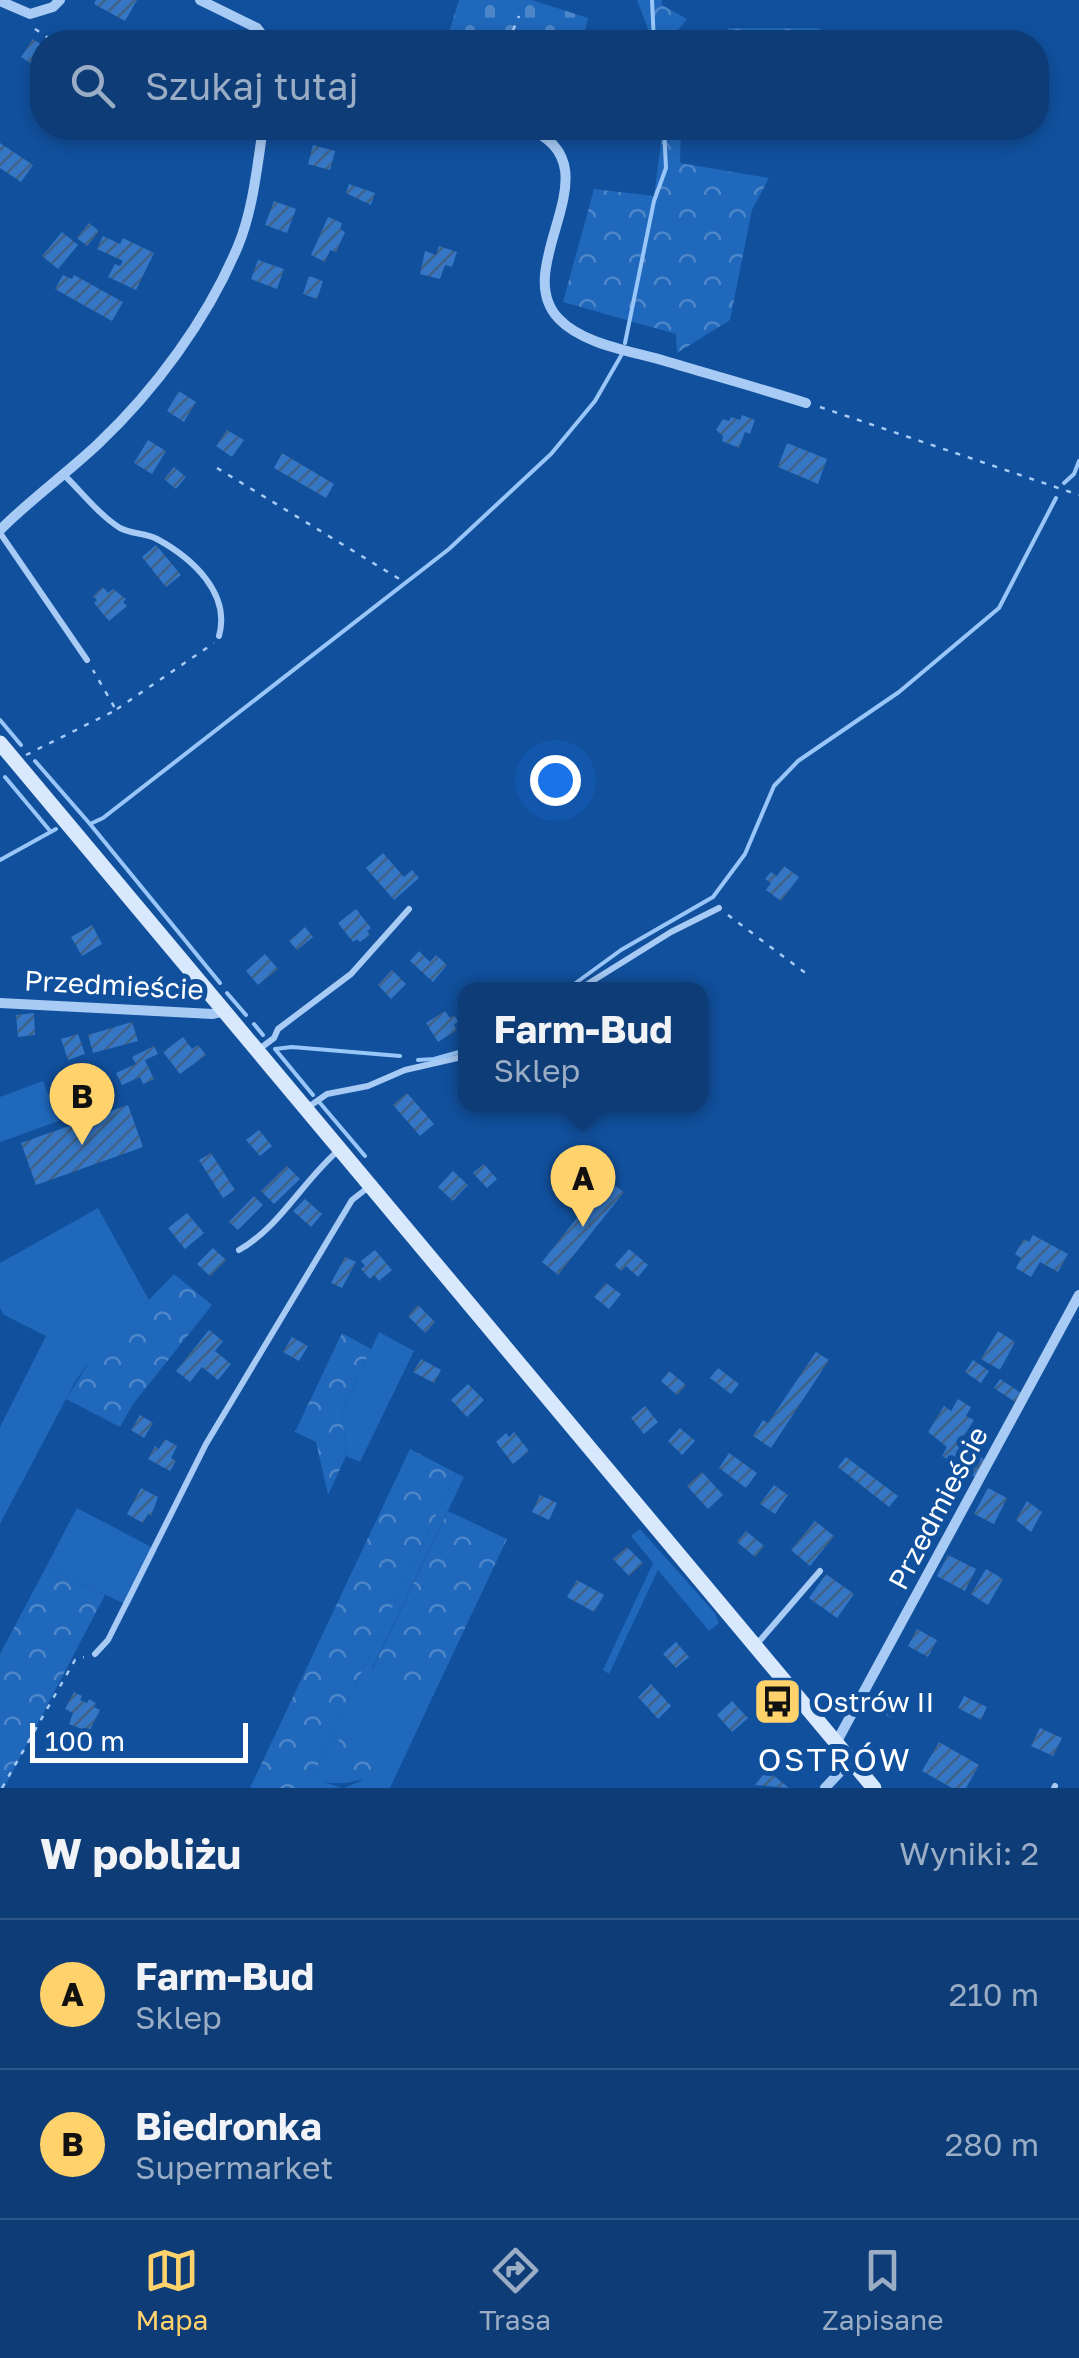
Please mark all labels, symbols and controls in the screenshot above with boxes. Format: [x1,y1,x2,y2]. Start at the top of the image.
search box [30,30,1049,140]
icon: search [65,58,120,113]
text: Szukaj tutaj [145,63,359,108]
your location [530,755,581,806]
street label: Przedmieście [23,963,205,1006]
popup [458,982,708,1112]
text: Farm-Bud [493,1006,673,1051]
text: Sklep [493,1051,580,1089]
pin: B [49,1062,114,1145]
pin: A [550,1144,616,1227]
street label: Przedmieście [881,1421,994,1595]
bus stop icon: Ostrów II [752,1676,804,1728]
place label: Ostrów II [813,1685,934,1718]
scale bar [30,1718,248,1762]
text: 100 m [45,1724,125,1757]
district label: OSTRÓW [758,1740,912,1778]
text: W pobliżu [40,1828,241,1878]
text: Wyniki: 2 [899,1834,1039,1872]
text: Farm-Bud [135,1953,314,1998]
text: A [61,1975,84,2013]
text: 210 m [949,1975,1039,2013]
text: Sklep [135,1998,222,2036]
text: Biedronka [135,2103,322,2148]
text: B [61,2125,84,2163]
text: 280 m [945,2125,1039,2163]
text: Supermarket [135,2148,333,2186]
tab: Mapa [135,2243,208,2336]
tab: Trasa [479,2243,551,2336]
tab: Zapisane [822,2243,944,2336]

